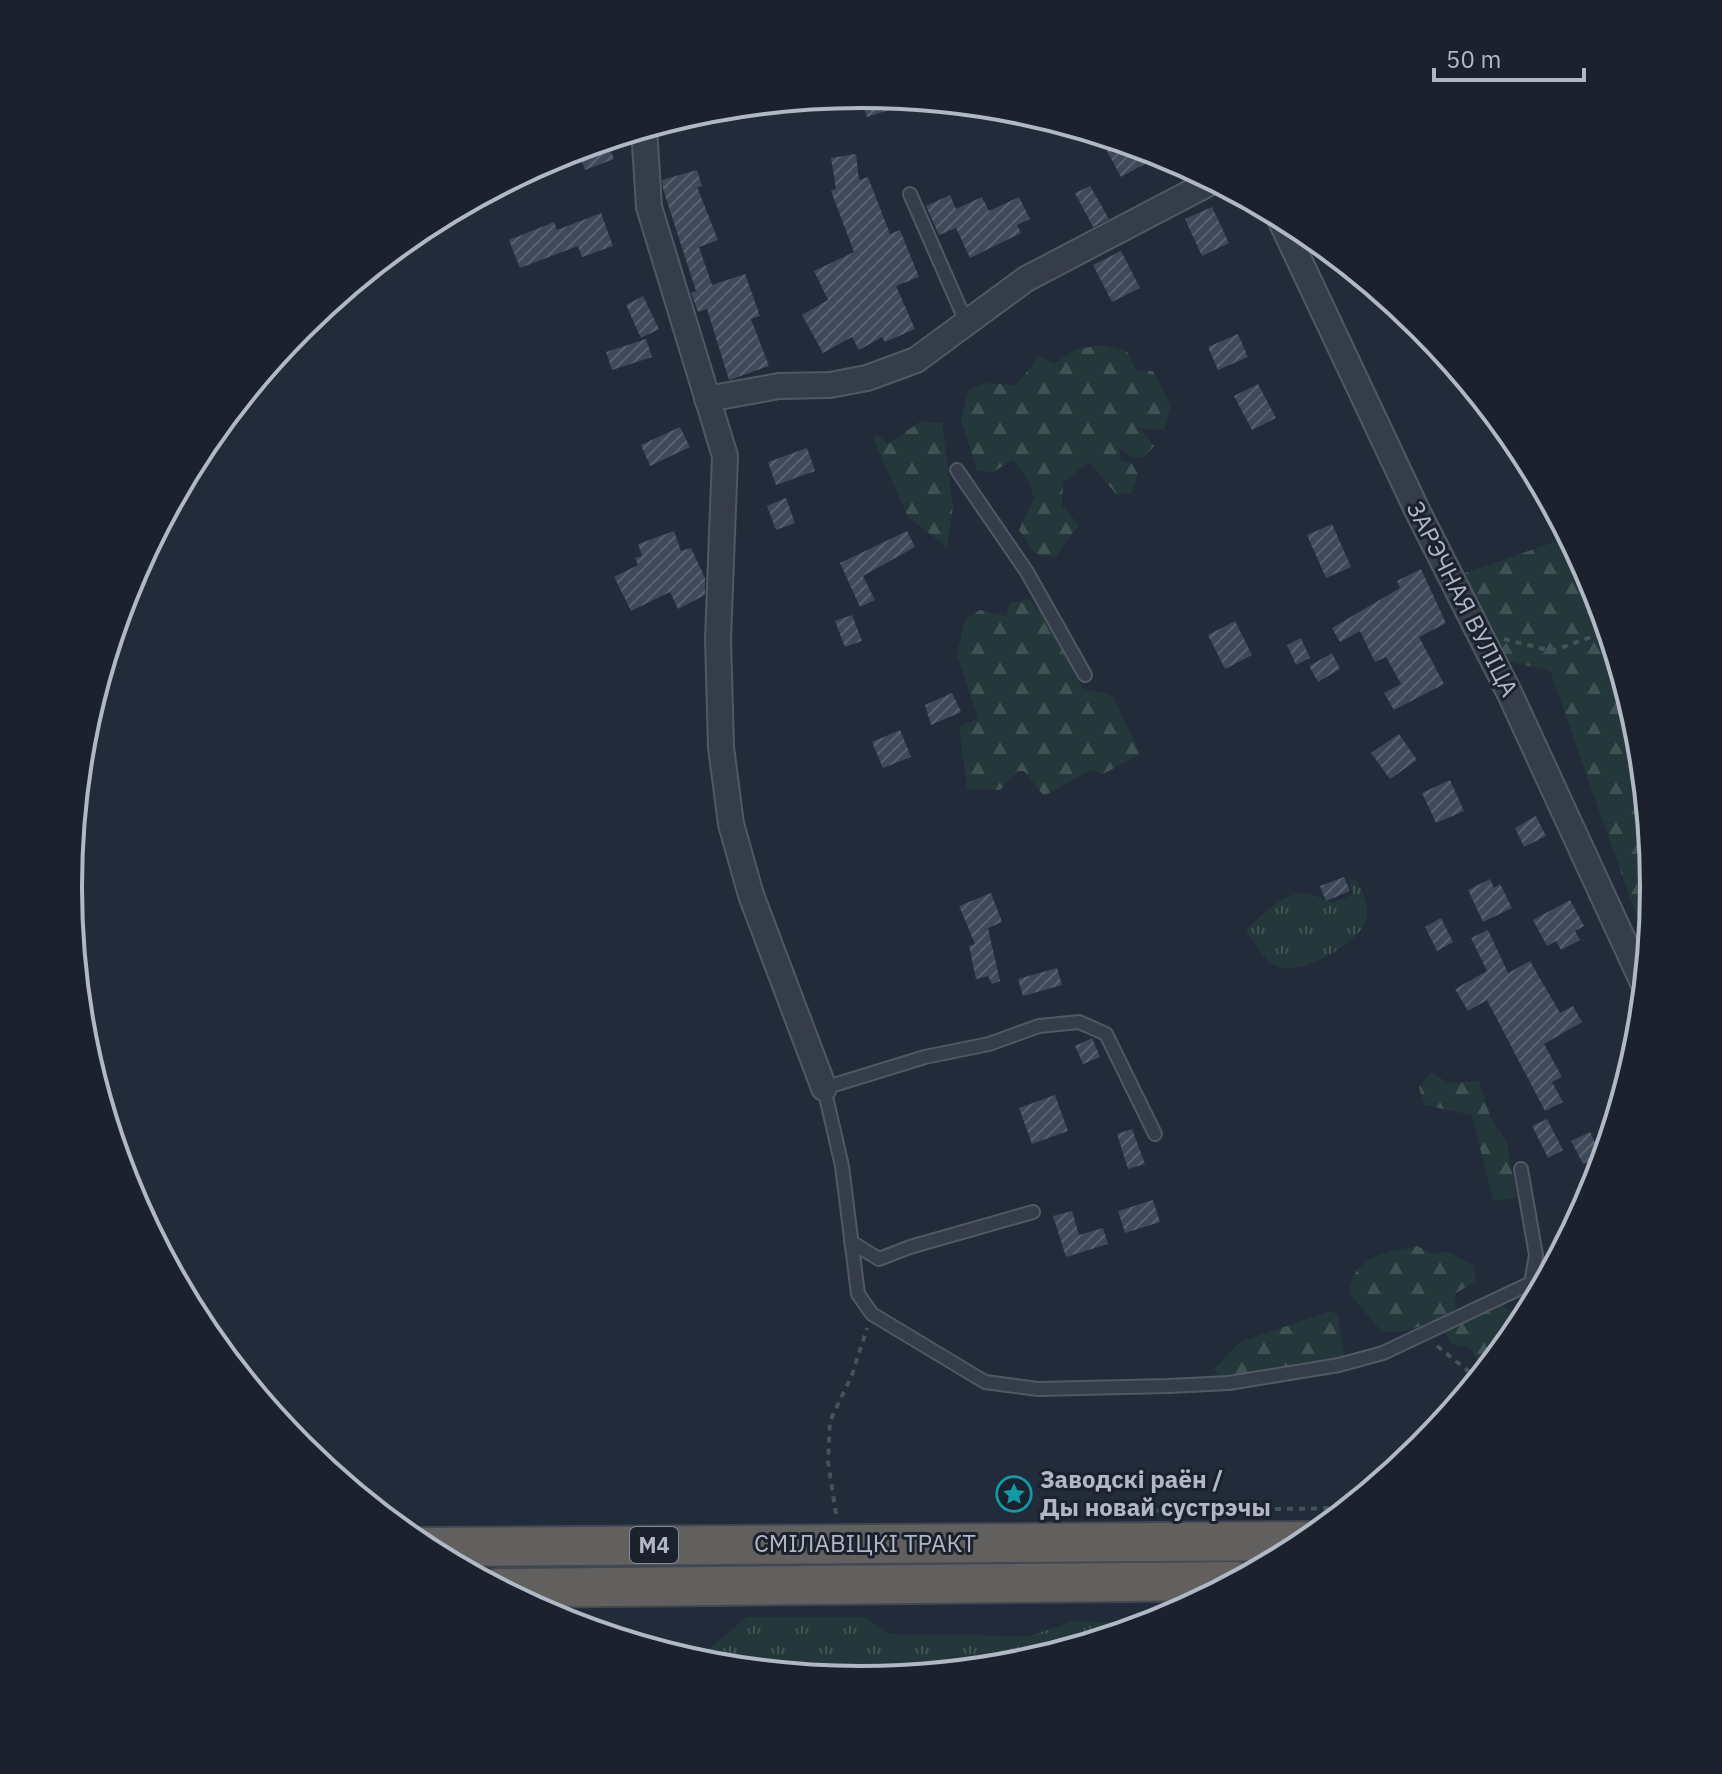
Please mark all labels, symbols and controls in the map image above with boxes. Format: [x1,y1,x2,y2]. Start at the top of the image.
scale bar [1434,32,1584,82]
text: 50 m [1446,43,1501,75]
street label: ЗАРЭЧНАЯ ВУЛІЦА [1400,495,1526,702]
place label: Заводскі раён / Ды новай сустрэчы [1040,1463,1271,1523]
place icon: Заводскі раён / Ды новай сустрэчы [995,1475,1033,1513]
road number: М4 [630,1527,678,1563]
street label: СМІЛАВІЦКІ ТРАКТ [754,1527,976,1559]

